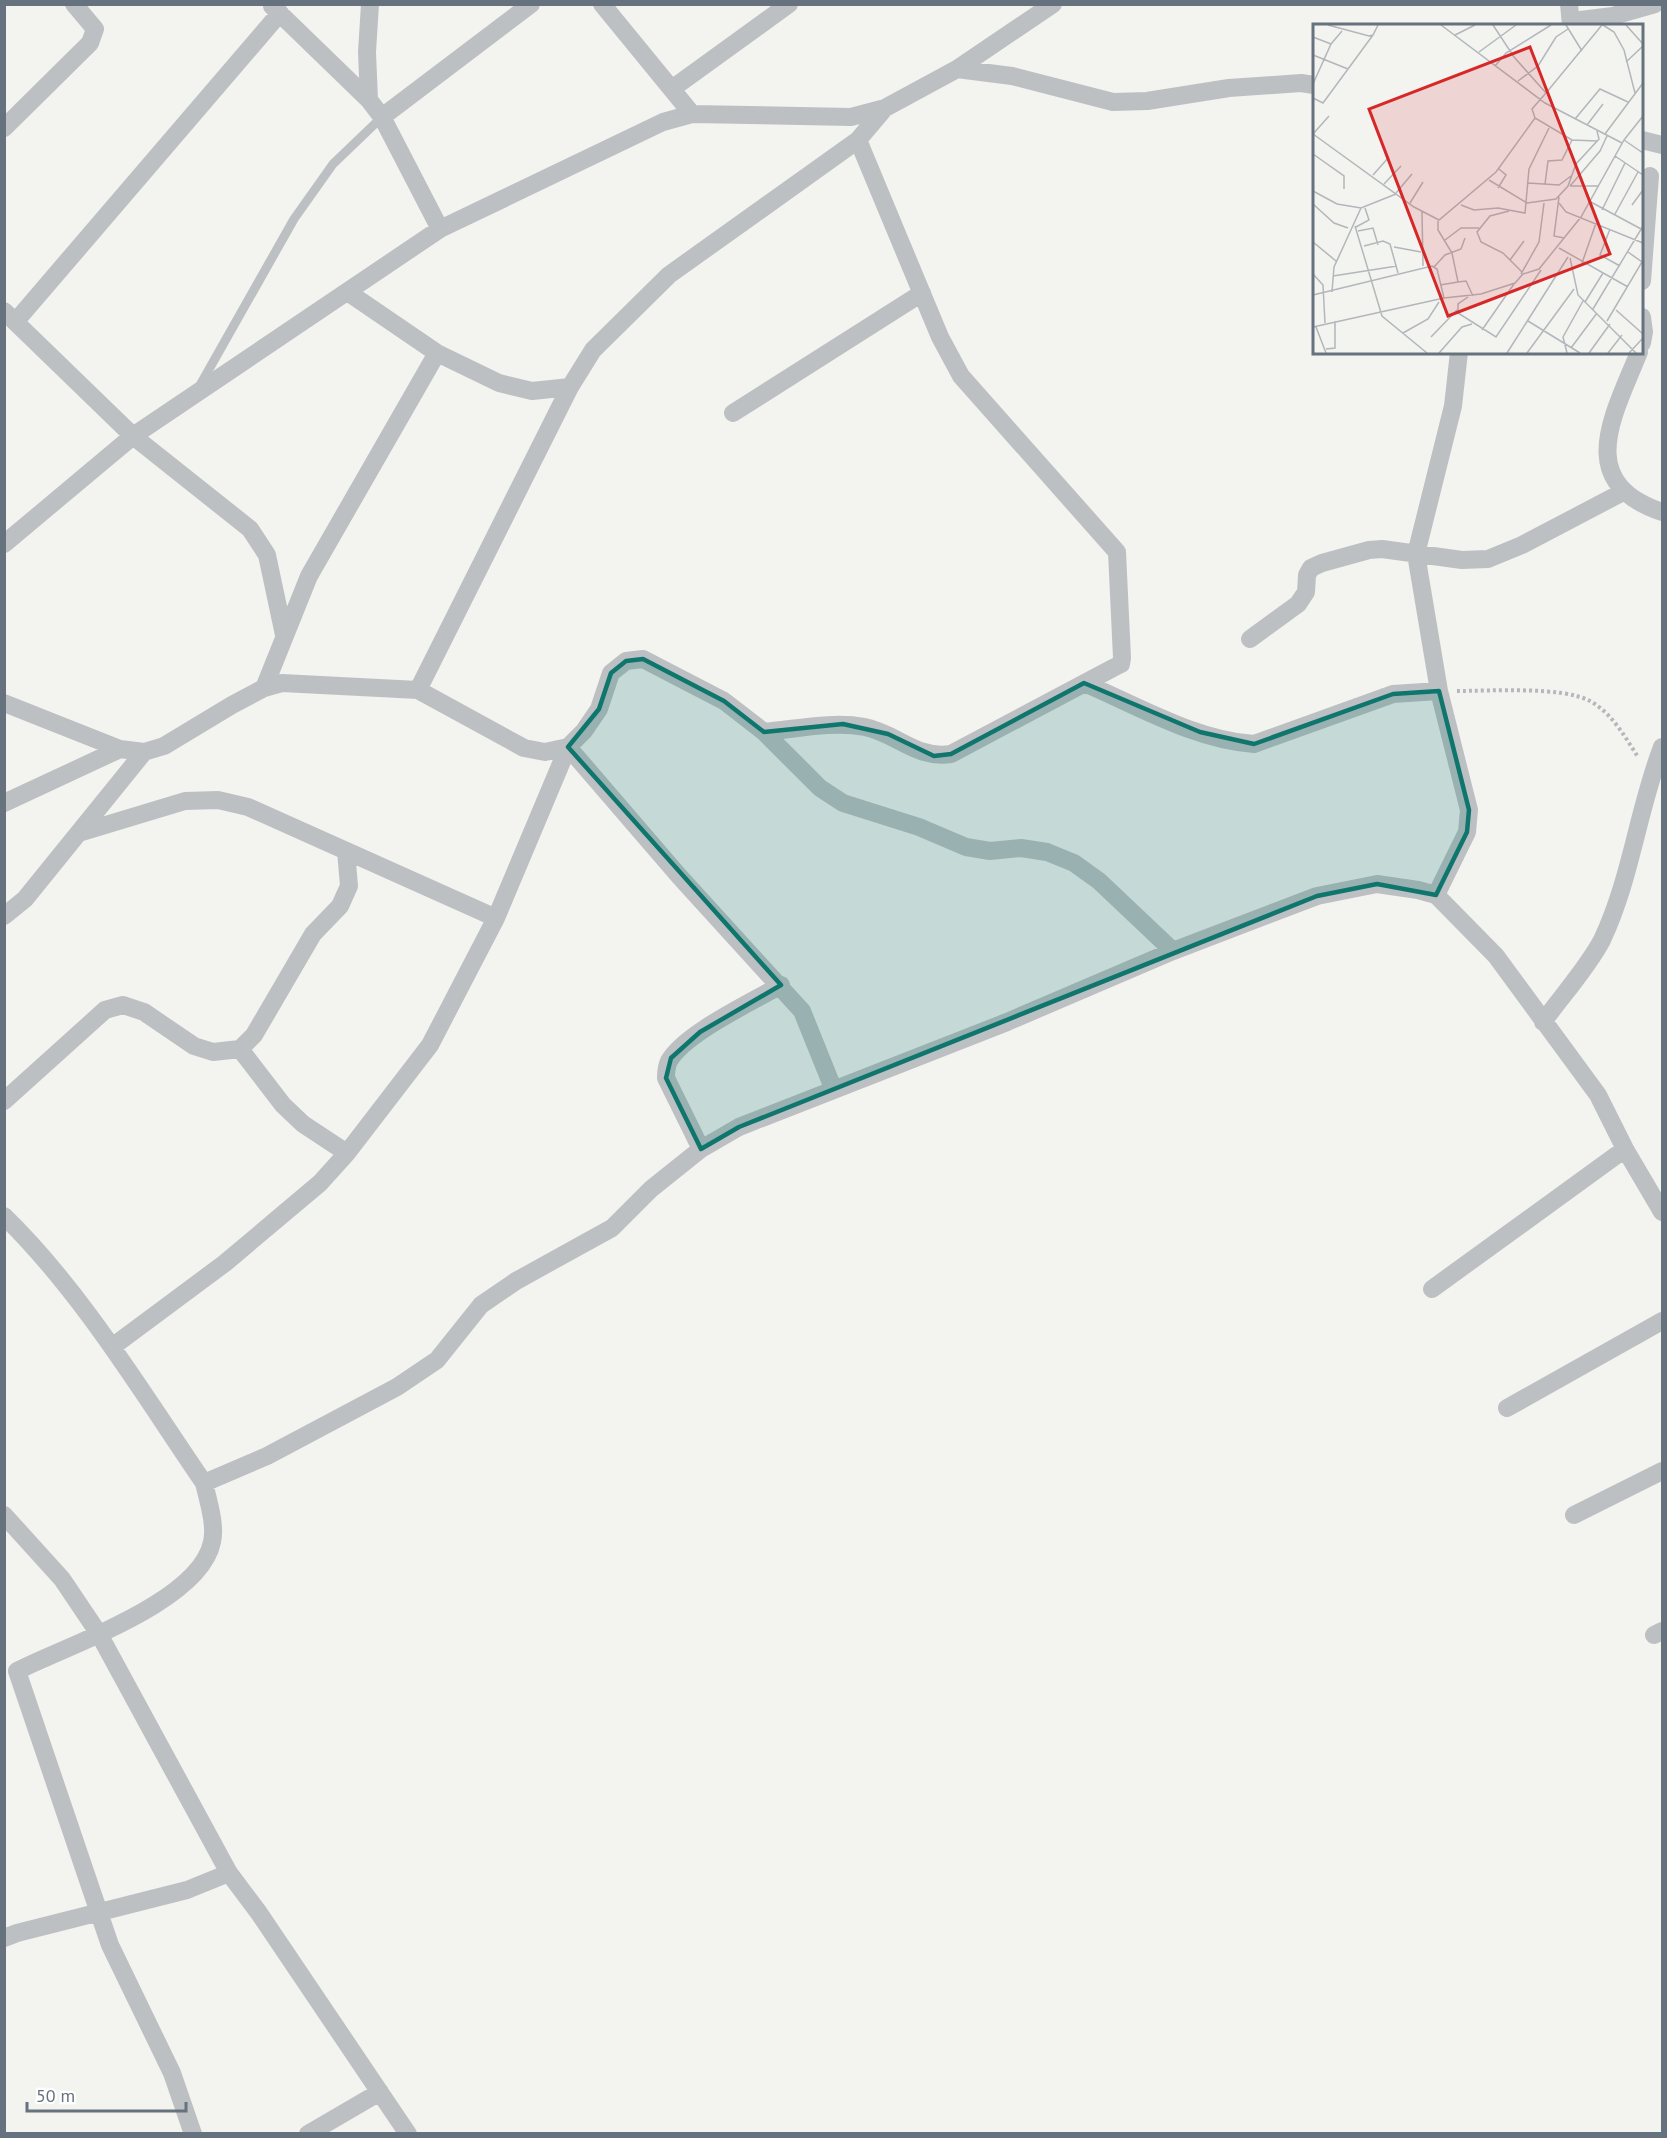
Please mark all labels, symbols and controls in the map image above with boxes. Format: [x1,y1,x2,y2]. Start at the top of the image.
inset map [1313,24,1643,354]
scale bar [27,2075,186,2113]
text: 50 m [36,2084,75,2107]

